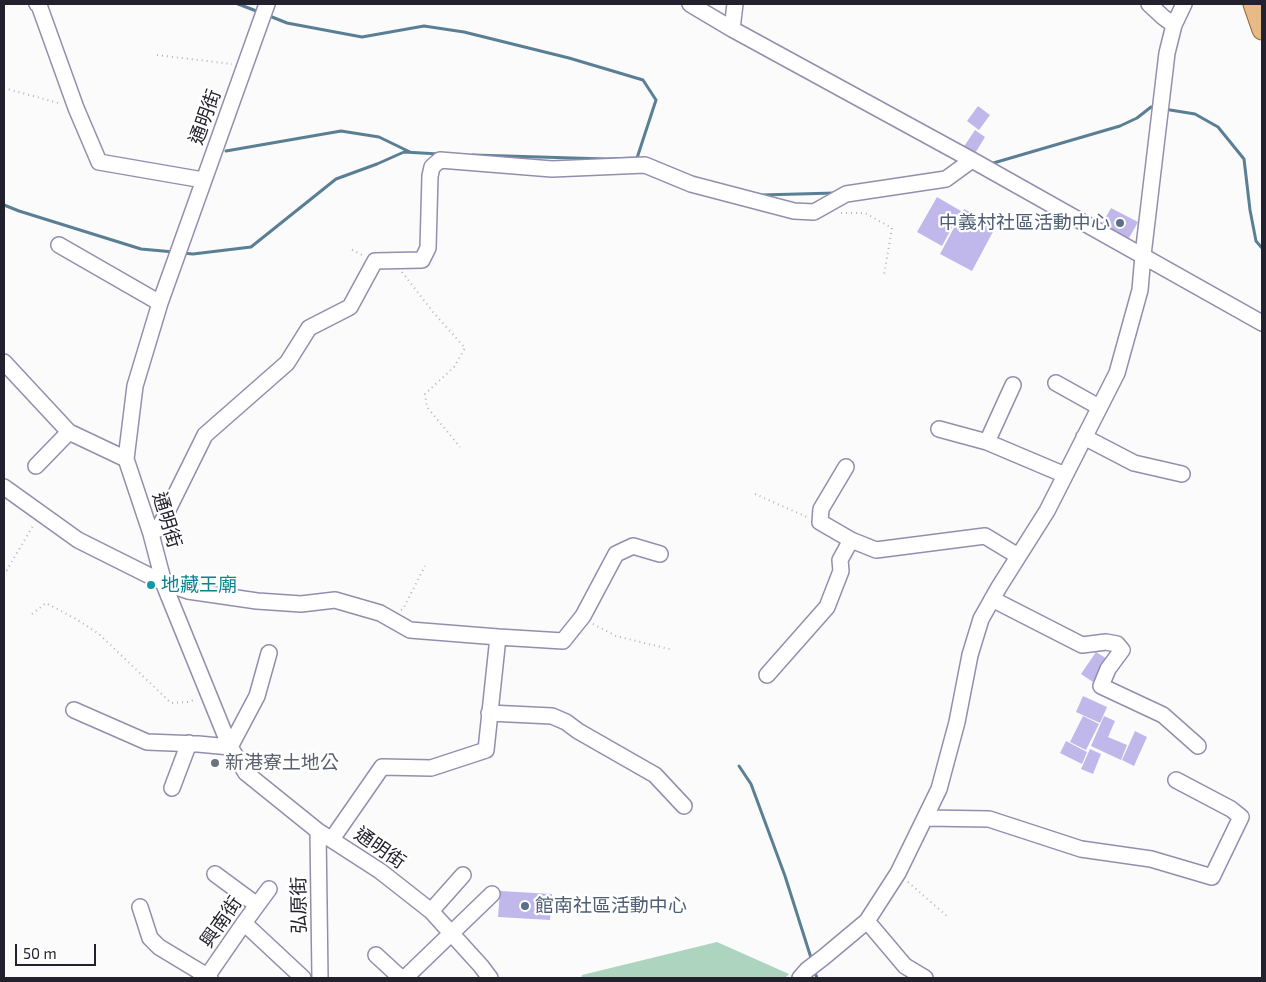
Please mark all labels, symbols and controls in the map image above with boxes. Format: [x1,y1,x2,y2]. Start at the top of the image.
street label: 通明街 [185,86,225,148]
place label: 中義村社區活動中心 [939,212,1110,234]
marker: 中義村社區活動中心 [1114,217,1126,229]
street label: 通明街 [148,489,186,551]
place label: 地藏王廟 [161,574,237,596]
marker: 地藏王廟 [145,579,157,591]
place label: 新港寮土地公 [225,752,339,774]
marker: 新港寮土地公 [209,757,221,769]
street label: 通明街 [350,822,410,874]
street label: 弘原街 [287,876,311,934]
street label: 興南街 [195,892,247,952]
place label: 館南社區活動中心 [535,895,687,917]
marker: 館南社區活動中心 [519,900,531,912]
scale bar [18,934,99,966]
text: 50 m [23,944,57,962]

